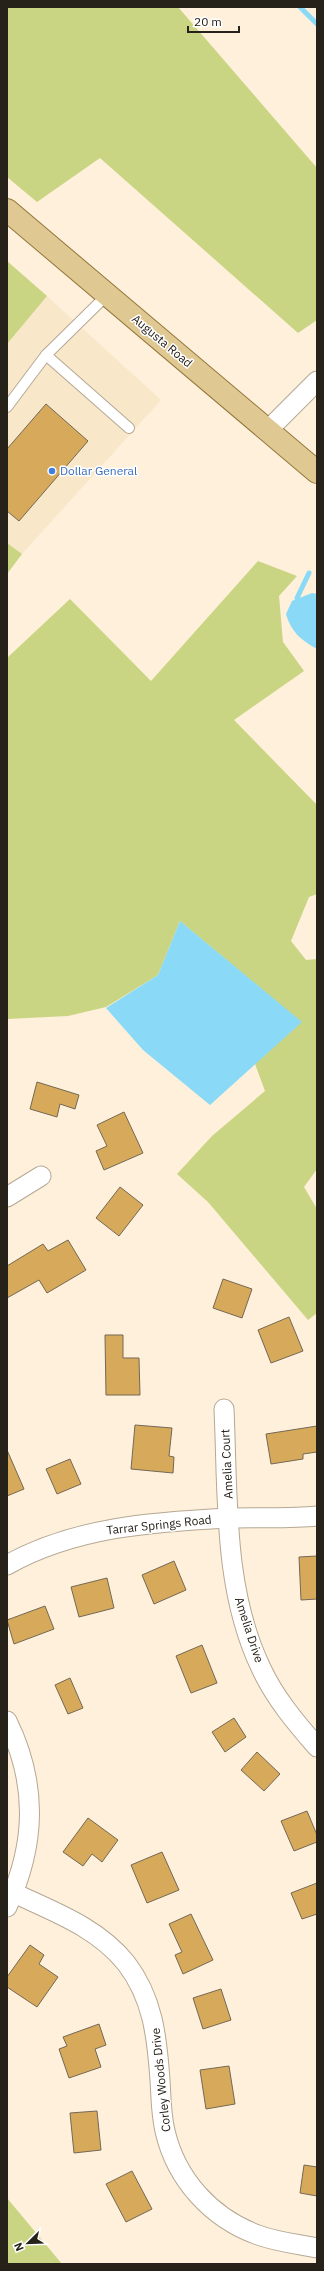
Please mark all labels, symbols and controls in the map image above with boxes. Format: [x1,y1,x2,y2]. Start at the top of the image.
scale bar [188,8,239,34]
text: 20 m [194,14,222,29]
street label: Augusta Road [129,311,196,370]
place label: Dollar General [60,463,137,478]
marker: Dollar General [47,466,57,476]
street label: Amelia Court [217,1429,236,1499]
street label: Tarrar Springs Road [106,1512,212,1537]
street label: Amelia Drive [232,1595,267,1665]
street label: Corley Woods Drive [148,2027,173,2133]
north arrow [8,2223,48,2263]
text: N [11,2240,27,2253]

